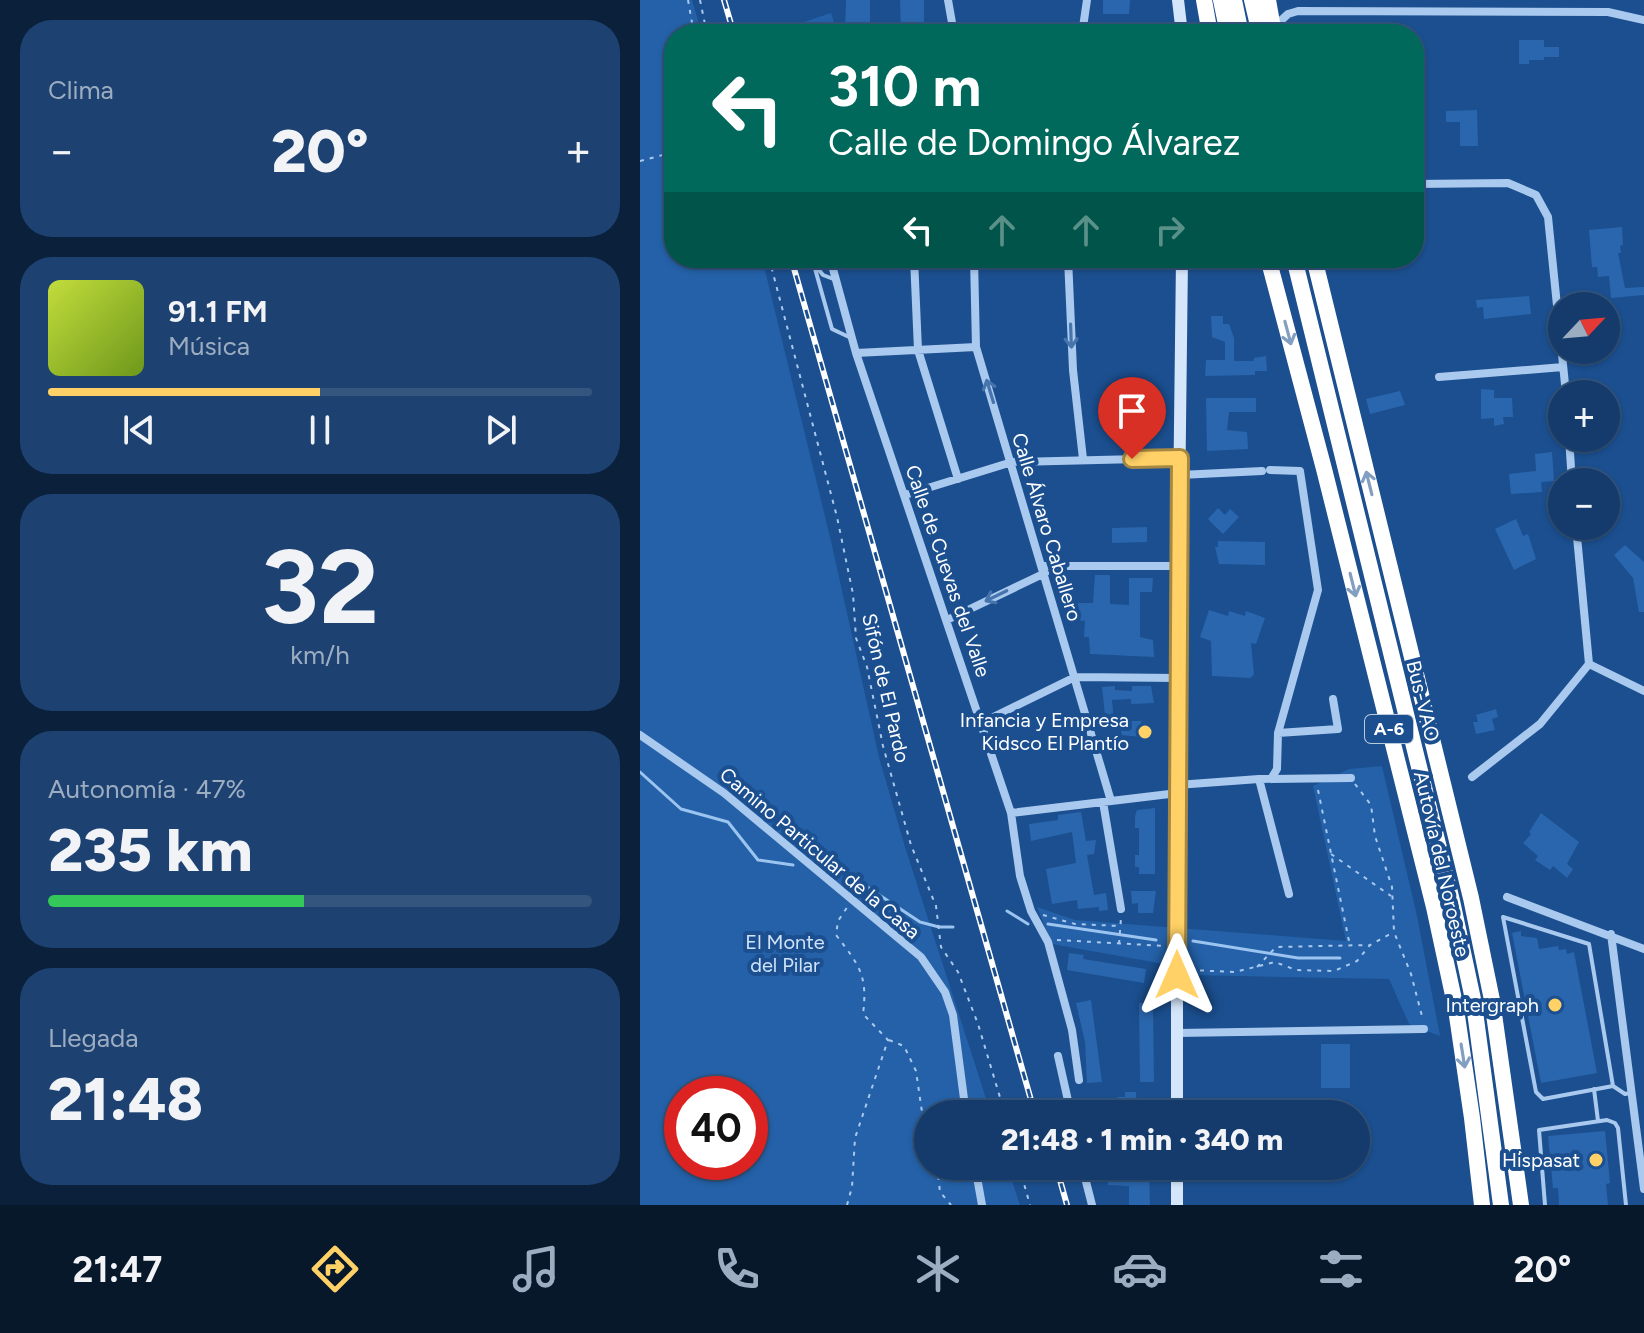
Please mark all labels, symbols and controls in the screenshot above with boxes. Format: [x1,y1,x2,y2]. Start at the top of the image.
text: 310 m [828,53,981,120]
icon: left [696,56,800,160]
text: Clima [48,74,114,106]
text: 20° [271,115,369,187]
text: Calle de Domingo Álvarez [828,121,1240,164]
text: − [48,124,75,177]
text: + [565,124,592,177]
icon: left [896,208,940,252]
icon: ahead [980,208,1024,252]
icon: ahead [1064,208,1108,252]
icon: right [1148,208,1192,252]
north arrow [1548,292,1620,364]
map controls [1548,292,1620,540]
text: 91.1 FM [168,293,268,330]
one-way arrow [1281,320,1296,346]
one-way arrow [1064,322,1079,349]
text: Música [168,330,250,362]
pin [1098,377,1166,459]
one-way arrow [982,378,997,404]
button: + [1548,380,1620,452]
icon: arrive [1110,389,1154,433]
icon: previous [117,408,161,452]
icon: pause [298,408,342,452]
icon: next [479,408,523,452]
street label: Calle Álvaro Caballero [1007,430,1087,624]
street label: Calle de Cuevas del Valle [900,462,996,680]
button: − [1548,468,1620,540]
one-way arrow [1361,471,1376,497]
text: 32 [261,524,379,649]
one-way arrow [1347,572,1362,597]
one-way arrow [984,589,1008,604]
street label: Sifón de El Pardo [857,611,915,765]
text: km/h [290,639,350,671]
street label: Bus-VAO [1401,658,1445,744]
place label: Infancia y Empresa Kidsco El Plantío [960,708,1129,755]
road number: A-6 [1365,715,1413,743]
marker: Infancia y Empresa Kidsco El Plantío [1136,723,1154,741]
street label: Camino Particular de la Casa [715,762,925,944]
street label: Autovía del Noroeste [1409,769,1475,959]
text: Autonomía · 47% [48,773,246,805]
text: 235 km [48,814,253,886]
park label: El Monte del Pilar [745,930,825,977]
position arrow [1135,933,1219,1017]
place label: Intergraph [1446,993,1539,1017]
marker: Intergraph [1546,996,1564,1014]
text: Llegada [48,1022,138,1054]
one-way arrow [1456,1043,1471,1068]
text: 21:48 [48,1063,203,1135]
speed limit sign: 40 [664,1076,768,1180]
text: 21:48 · 1 min · 340 m [1001,1121,1283,1158]
place label: Hispasat [1502,1148,1580,1172]
marker: Hispasat [1587,1151,1605,1169]
icon: directions [307,1241,363,1297]
icon: music [508,1241,564,1297]
icon: phone [709,1241,765,1297]
icon: climate [910,1241,966,1297]
icon: car [1112,1241,1168,1297]
icon: filters [1313,1241,1369,1297]
text: 21:47 [73,1248,162,1291]
text: 20° [1514,1248,1571,1291]

